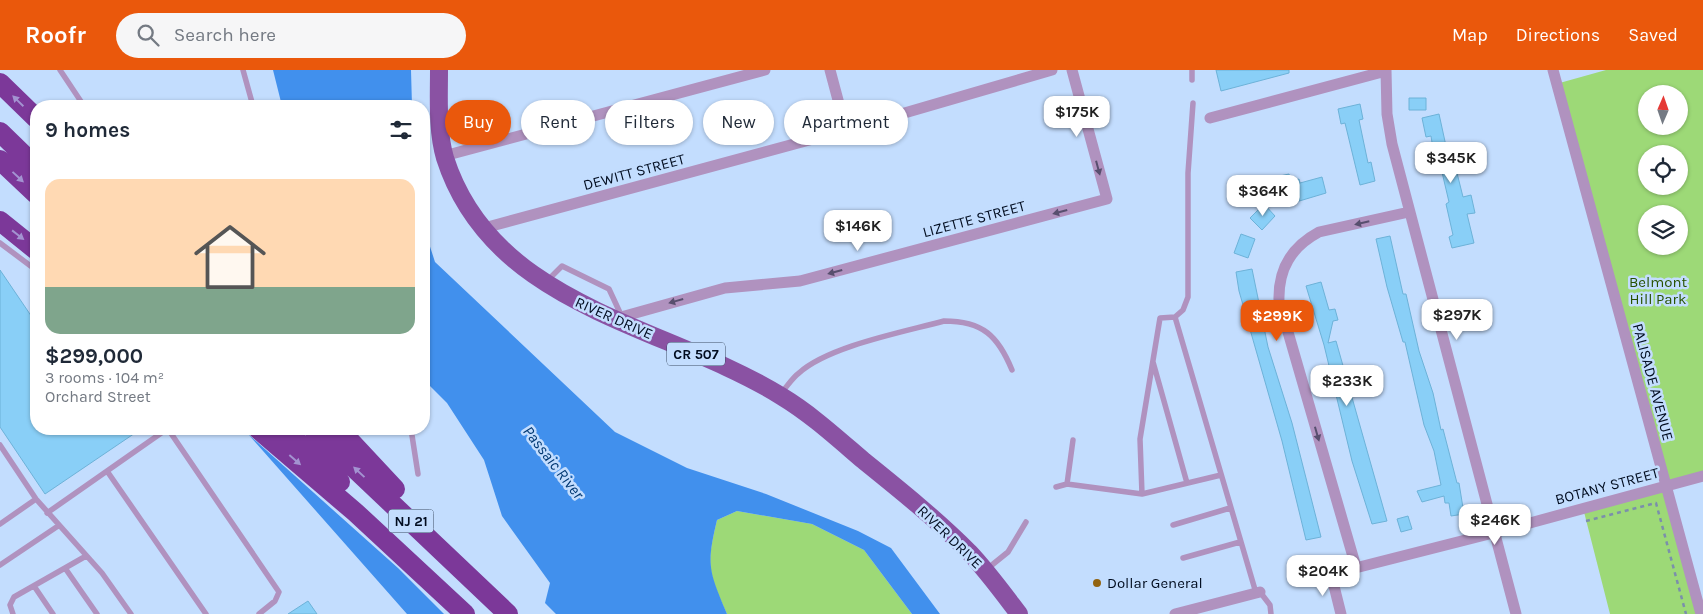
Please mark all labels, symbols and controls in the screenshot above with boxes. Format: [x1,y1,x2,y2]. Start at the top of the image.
search box [116,13,466,58]
text: Roofr [25,21,86,49]
icon: search [134,21,162,49]
text: Search here [174,24,276,46]
text: Map [1452,24,1488,46]
text: Directions [1516,24,1600,46]
text: Saved [1628,24,1678,46]
north arrow [1638,85,1688,135]
map controls [1638,85,1688,255]
one-way arrow [12,95,24,107]
pin: $175K [1042,96,1112,138]
chip: Buy [445,100,511,145]
chip: Rent [521,100,595,145]
chip: Filters [605,100,693,145]
chip: New [703,100,774,145]
chip: Apartment [784,100,908,145]
text: $175K [1055,102,1099,121]
icon: filters [387,116,415,144]
text: 9 homes [45,118,130,142]
pin: $345K [1416,142,1486,184]
button: locate [1638,145,1688,195]
text: $345K [1426,148,1476,167]
street label: DEWITT STREET [581,150,687,194]
one-way arrow [1095,160,1103,175]
one-way arrow [12,171,24,183]
pin: $364K [1228,174,1298,217]
text: $364K [1238,181,1288,200]
street label: LIZETTE STREET [921,197,1028,241]
button: layers [1638,205,1688,255]
one-way arrow [1052,208,1067,216]
pin: $146K [823,210,893,252]
icon: home [185,212,275,302]
text: $146K [835,216,881,235]
one-way arrow [1354,219,1369,227]
one-way arrow [11,230,24,241]
one-way arrow [828,268,843,276]
park label: Belmont Hill Park [1629,273,1687,308]
street label: RIVER DRIVE [572,293,656,343]
one-way arrow [668,298,683,306]
pin: $297K [1422,298,1492,341]
pin: $299K [1242,300,1312,342]
text: $297K [1433,305,1481,324]
text: $299K [1252,306,1302,325]
street label: PALISADE AVENUE [1629,321,1677,443]
road number: CR 507 [667,342,725,366]
text: $299,000 [45,344,143,368]
pin: $233K [1312,364,1382,407]
text: 3 rooms · 104 m² [45,368,164,387]
text: $233K [1321,371,1373,390]
text: Orchard Street [45,387,151,406]
water label: Passaic River [519,422,588,503]
one-way arrow [1314,426,1322,441]
one-way arrow [288,455,301,466]
street label: BOTANY STREET [1553,463,1661,509]
one-way arrow [353,466,365,478]
street label: RIVER DRIVE [914,502,986,572]
pin: $246K [1460,504,1530,546]
road number: NJ 21 [388,510,434,532]
text: $246K [1470,510,1520,529]
pin: $204K [1288,554,1358,597]
text: $204K [1298,561,1348,580]
place label: Dollar General [1107,574,1203,592]
marker: Dollar General [1091,577,1103,589]

